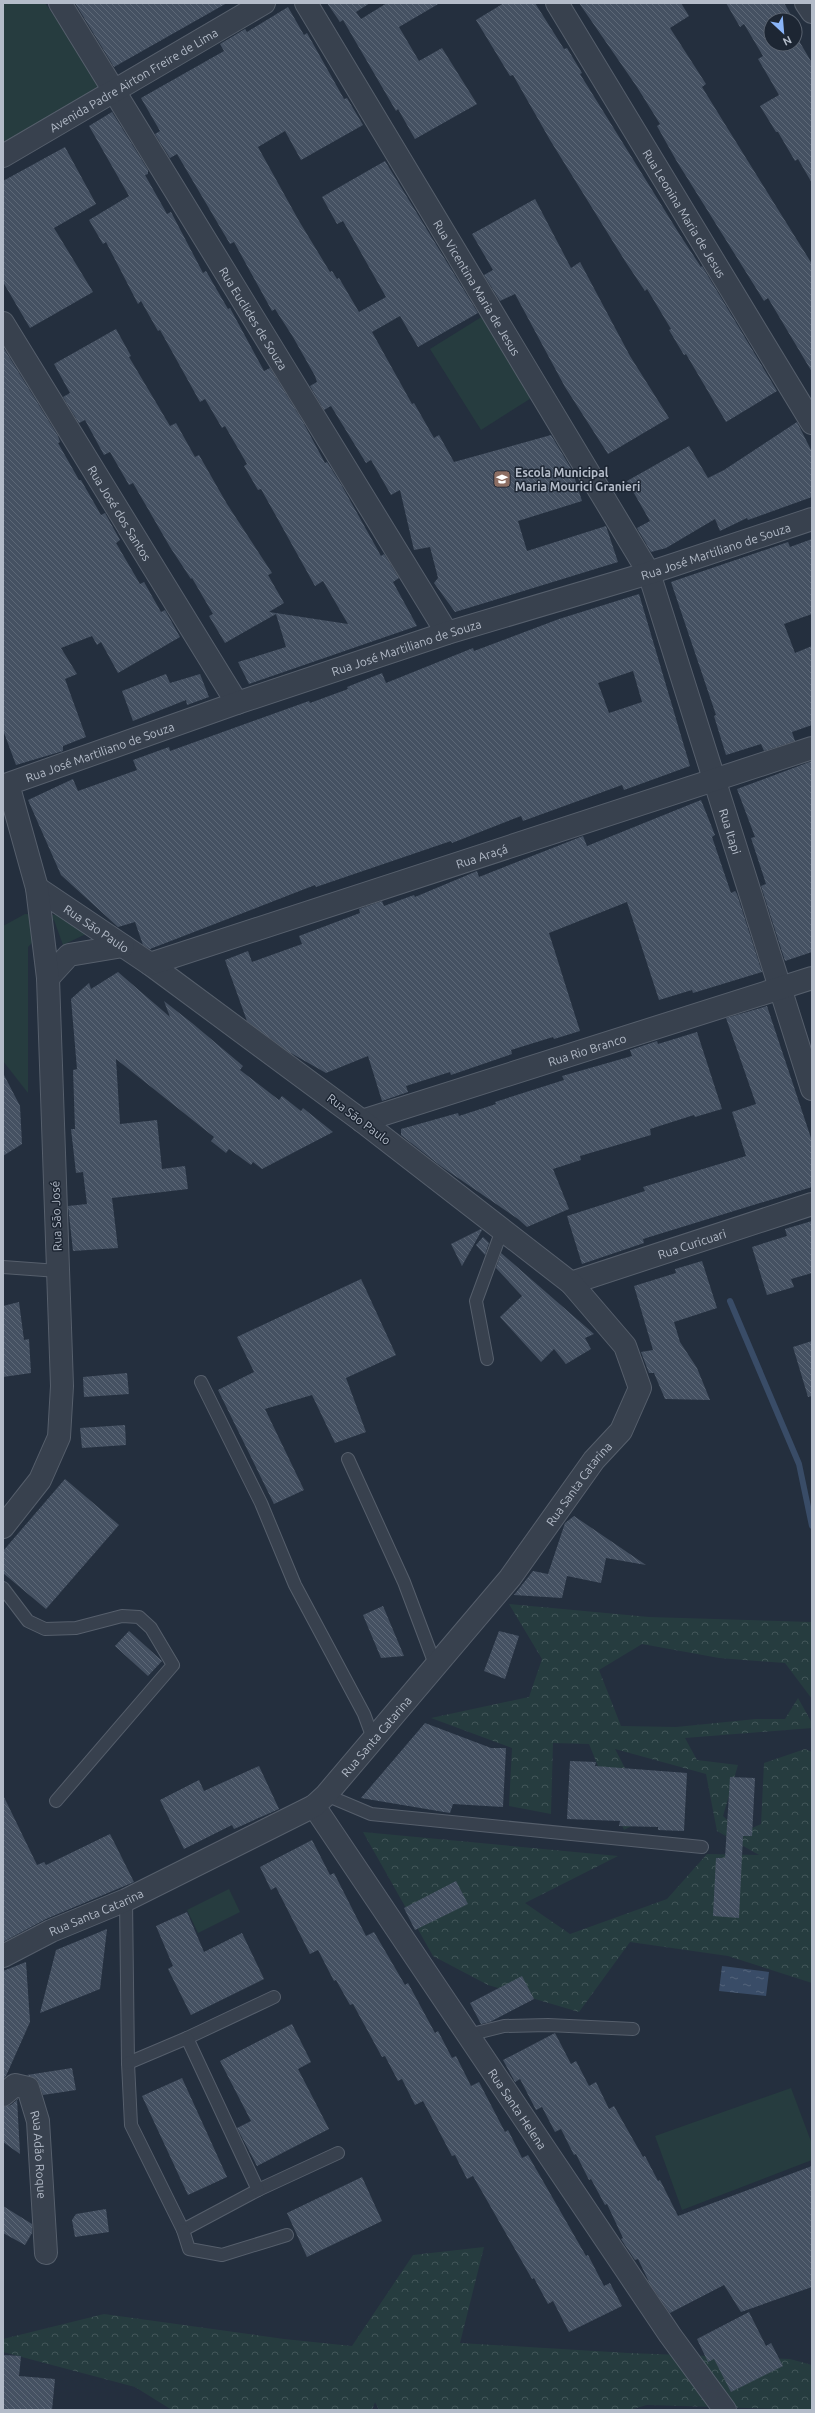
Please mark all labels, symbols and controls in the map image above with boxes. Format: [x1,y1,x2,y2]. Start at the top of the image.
north arrow [763,12,803,52]
street label: Avenida Padre Airton Freire de Lima [47,25,220,134]
text: N [781,34,794,48]
street label: Rua Leonina Maria de Jesus [641,147,729,280]
street label: Rua Vicentina Maria de Jesus [431,217,523,358]
street label: Rua Euclides de Souza [217,264,290,372]
street label: Rua José dos Santos [86,463,154,563]
place label: Escola Municipal Maria Mourici Granieri [515,466,640,493]
school or university icon: Escola Municipal Maria Mourici Granieri [492,469,512,489]
street label: Rua José Martiliano de Souza [639,520,792,582]
street label: Rua José Martiliano de Souza [330,617,483,678]
street label: Rua José Martiliano de Souza [24,719,176,784]
street label: Rua Itapi [717,807,744,856]
street label: Rua Araçá [454,841,509,870]
street label: Rua São Paulo [62,902,132,955]
street label: Rua Rio Branco [546,1031,628,1068]
street label: Rua São Paulo [325,1091,393,1147]
street label: Rua São José [48,1181,64,1251]
street label: Rua Curicuari [656,1226,727,1261]
street label: Rua Santa Catarina [543,1439,614,1528]
street label: Rua Santa Catarina [338,1693,414,1779]
street label: Rua Santa Catarina [47,1886,145,1938]
street label: Rua Santa Helena [486,2066,549,2151]
street label: Rua Adão Roque [29,2109,49,2199]

